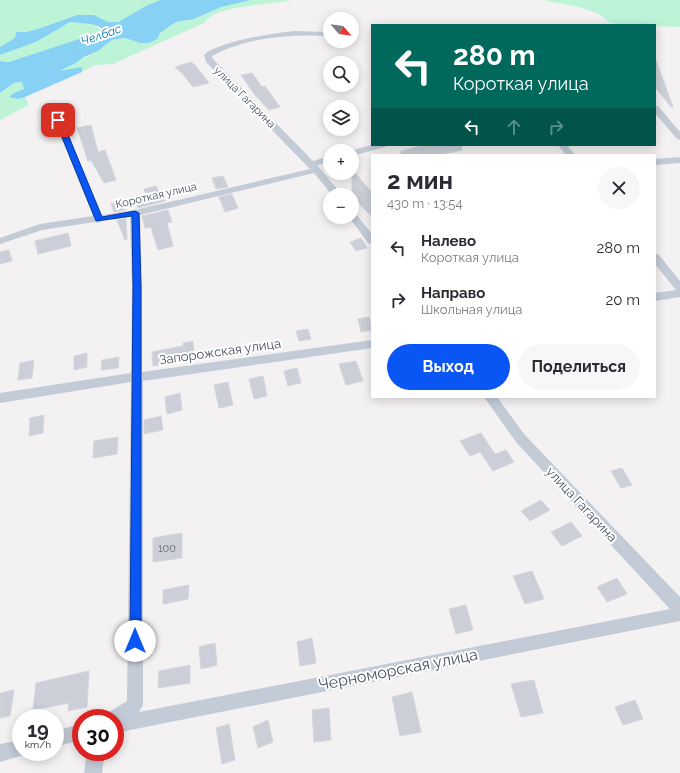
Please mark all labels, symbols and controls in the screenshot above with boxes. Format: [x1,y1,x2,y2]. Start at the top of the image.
north arrow [323,12,359,48]
map controls [323,12,359,224]
water label: Челбас [79,21,124,48]
text: 280 m [453,39,536,72]
icon: left [387,40,439,92]
button: search [323,56,359,92]
street label: улица Гагарина [211,64,278,131]
text: Короткая улица [453,73,588,94]
button: layers [323,100,359,136]
pin [41,103,75,137]
icon: arrive [47,109,69,131]
icon: left [461,116,483,138]
icon: ahead [503,116,525,138]
icon: right [545,116,567,138]
button: + [323,144,359,180]
text: 2 мин [387,166,453,195]
button: close [598,167,640,209]
street label: Короткая улица [114,180,198,211]
button: − [323,188,359,224]
text: 430 m · 13:54 [387,196,462,211]
text: Налево [421,232,476,250]
icon: left [387,237,409,259]
text: 280 m [596,239,640,257]
text: Короткая улица [421,250,519,265]
text: Направо [421,284,485,302]
icon: right [387,289,409,311]
text: 20 m [605,291,640,309]
text: Школьная улица [421,302,522,317]
street label: Запорожская улица [158,336,282,367]
button: Выход [387,344,510,390]
button: Поделиться [518,344,640,390]
street label: улица Гагарина [543,464,620,545]
house number: 100 [158,542,176,555]
position arrow [114,620,156,662]
street label: Черноморская улица [317,645,479,694]
speed limit sign: 30 [72,709,124,761]
text: 19 [27,718,49,742]
text: km/h [25,739,51,750]

